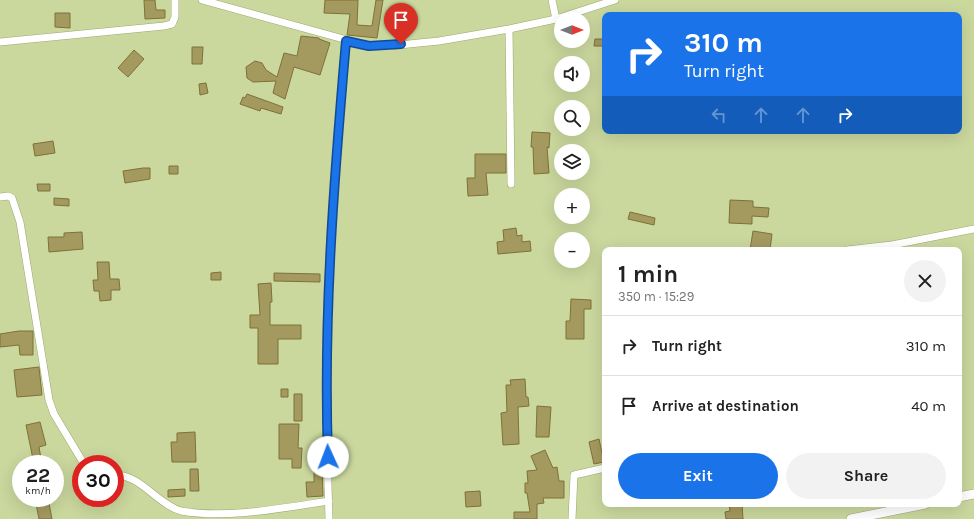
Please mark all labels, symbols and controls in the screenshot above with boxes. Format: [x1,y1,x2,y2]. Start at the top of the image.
pin [384,3,418,44]
icon: arrive [390,9,412,31]
north arrow [554,12,590,48]
map controls [554,12,590,268]
text: 310 m [684,26,763,59]
icon: right [618,28,670,80]
button: sound [554,56,590,92]
text: Turn right [684,60,764,82]
button: search [554,100,590,136]
icon: left [708,104,730,126]
icon: ahead [750,104,772,126]
icon: ahead [792,104,814,126]
icon: right [834,104,856,126]
button: layers [554,144,590,180]
button: + [554,188,590,224]
button: − [554,232,590,268]
text: 1 min [618,260,678,288]
button: close [904,260,946,302]
text: 350 m · 15:29 [618,289,694,304]
icon: right [618,335,640,357]
text: Turn right [652,337,722,355]
text: 310 m [906,337,946,355]
icon: arrive [618,395,640,417]
text: Arrive at destination [652,397,799,415]
text: 40 m [911,397,946,415]
position arrow [307,436,349,478]
button: Exit [618,453,778,499]
button: Share [786,453,946,499]
speed limit sign: 30 [72,455,124,507]
text: 22 [26,464,50,487]
text: km/h [25,485,51,497]

